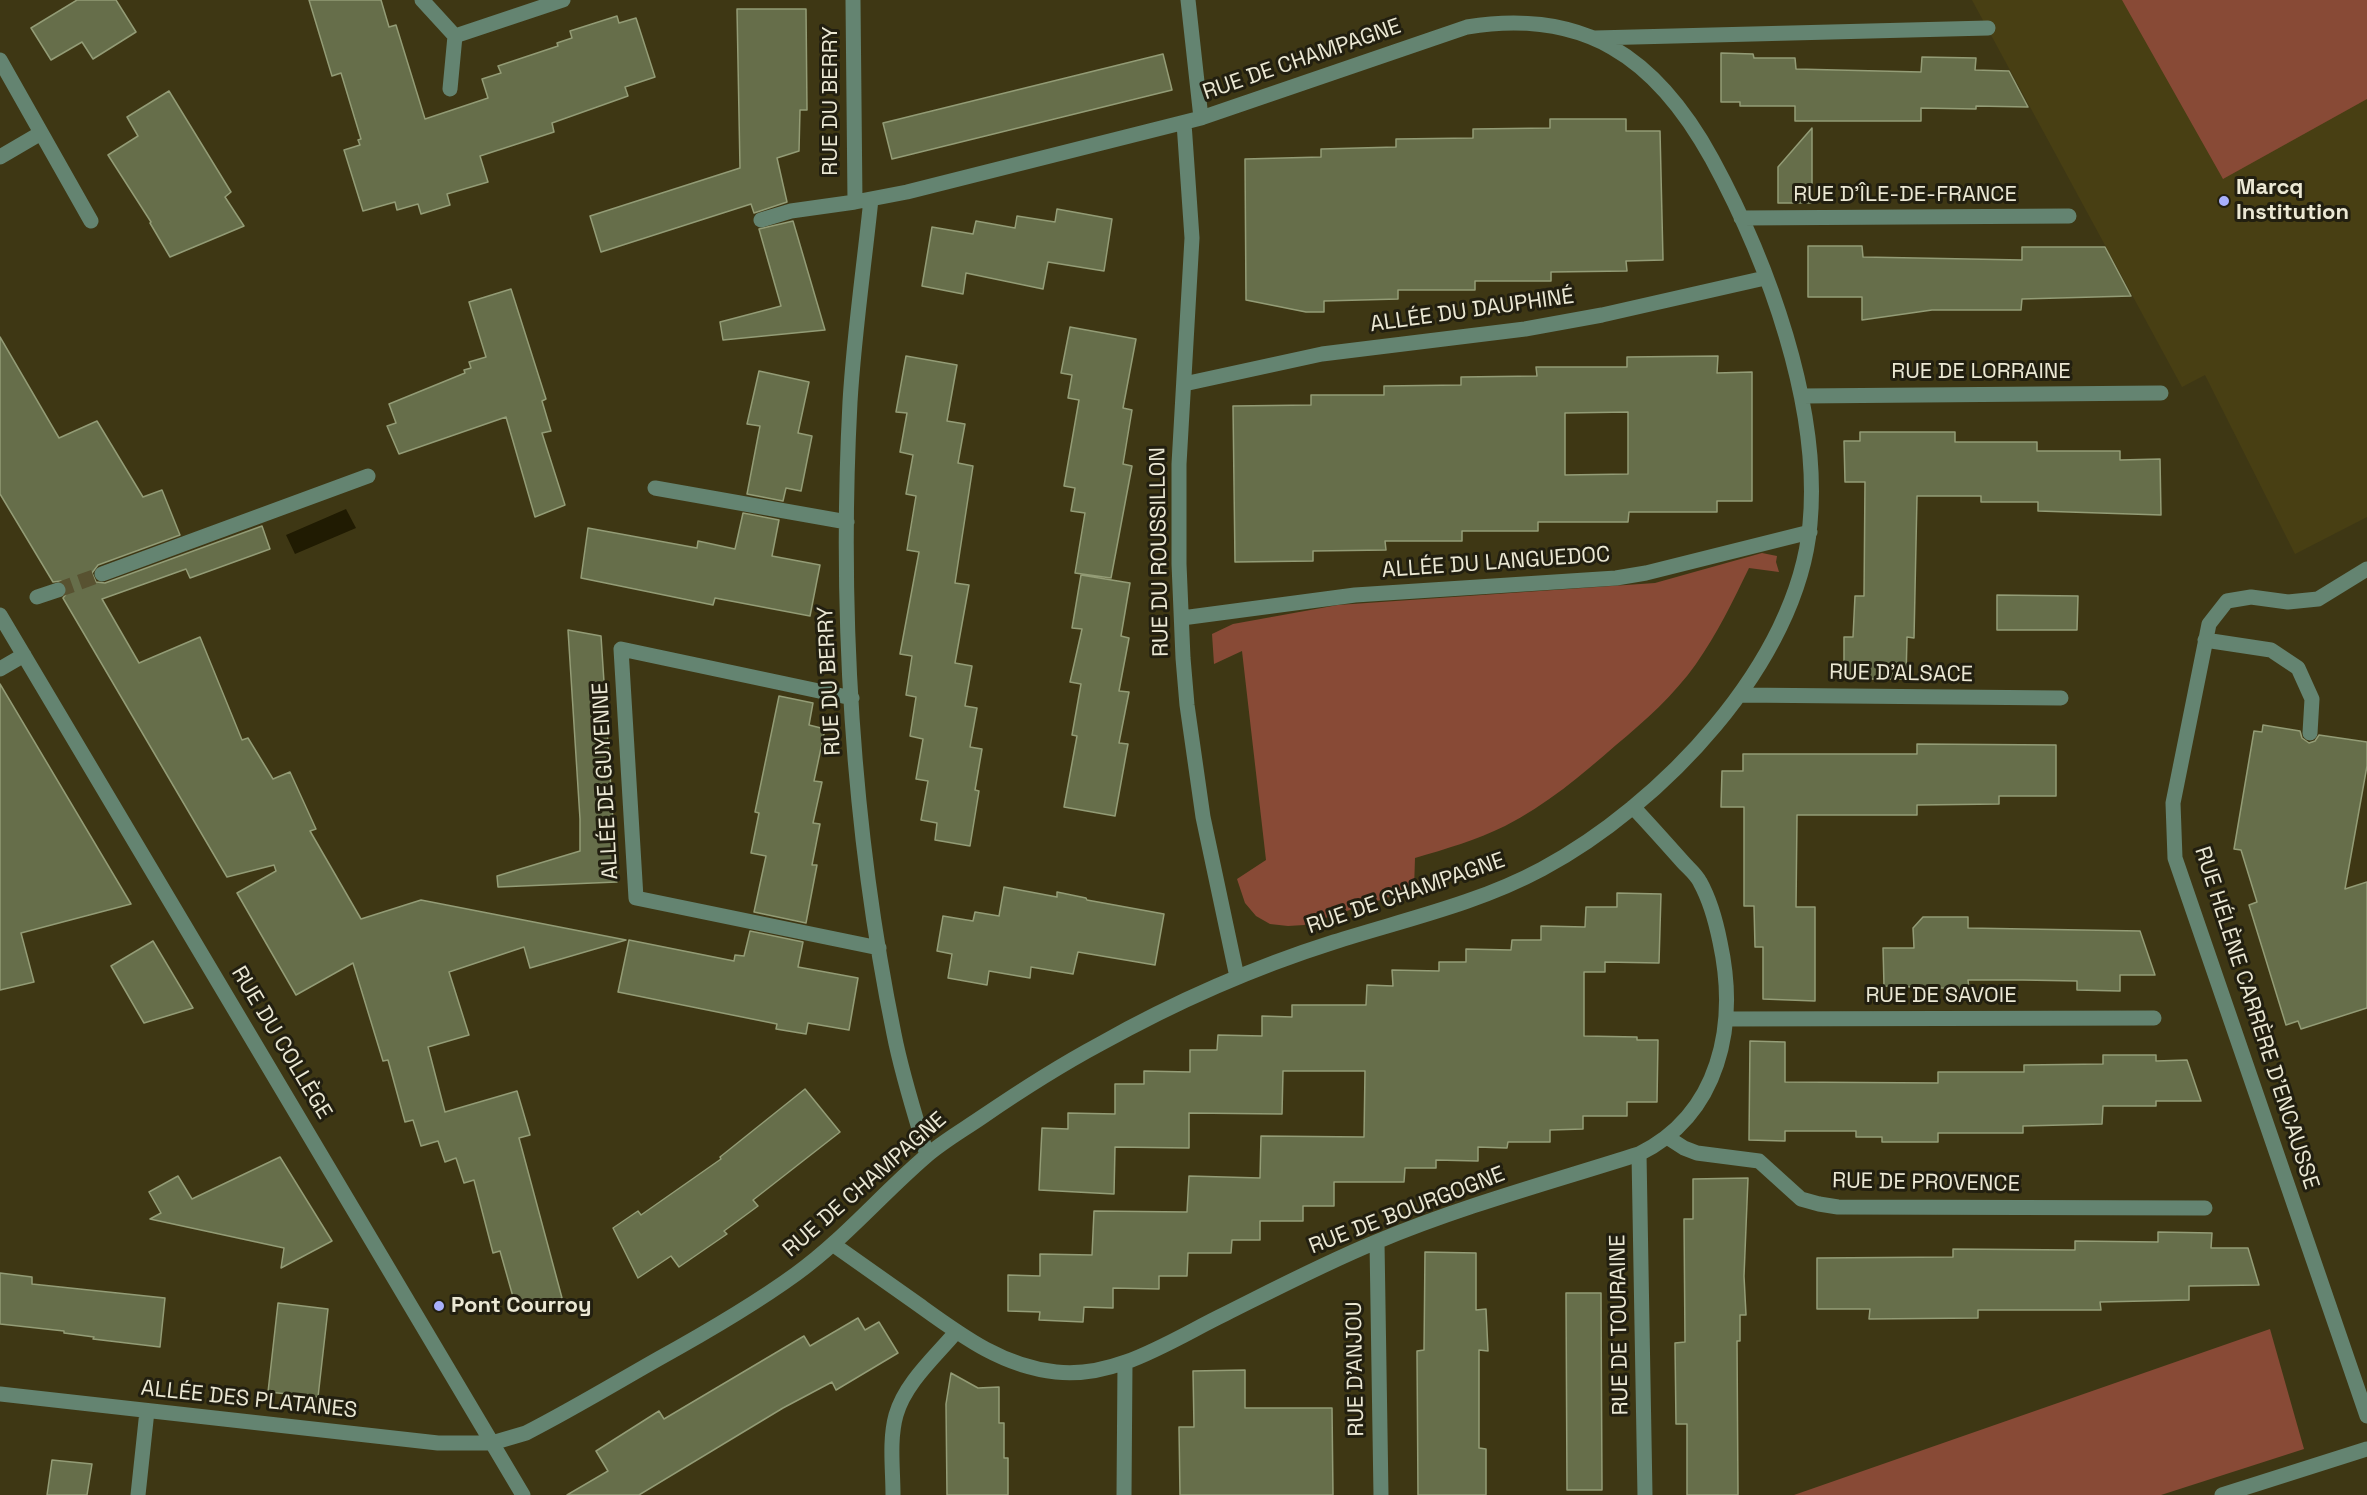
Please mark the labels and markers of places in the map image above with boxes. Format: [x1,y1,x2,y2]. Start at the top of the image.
place label: Marcq Institution [2236,175,2349,226]
marker: Marcq Institution [2217,194,2231,208]
place label: Pont Courroy [451,1293,592,1319]
marker: Pont Courroy [432,1299,446,1313]

